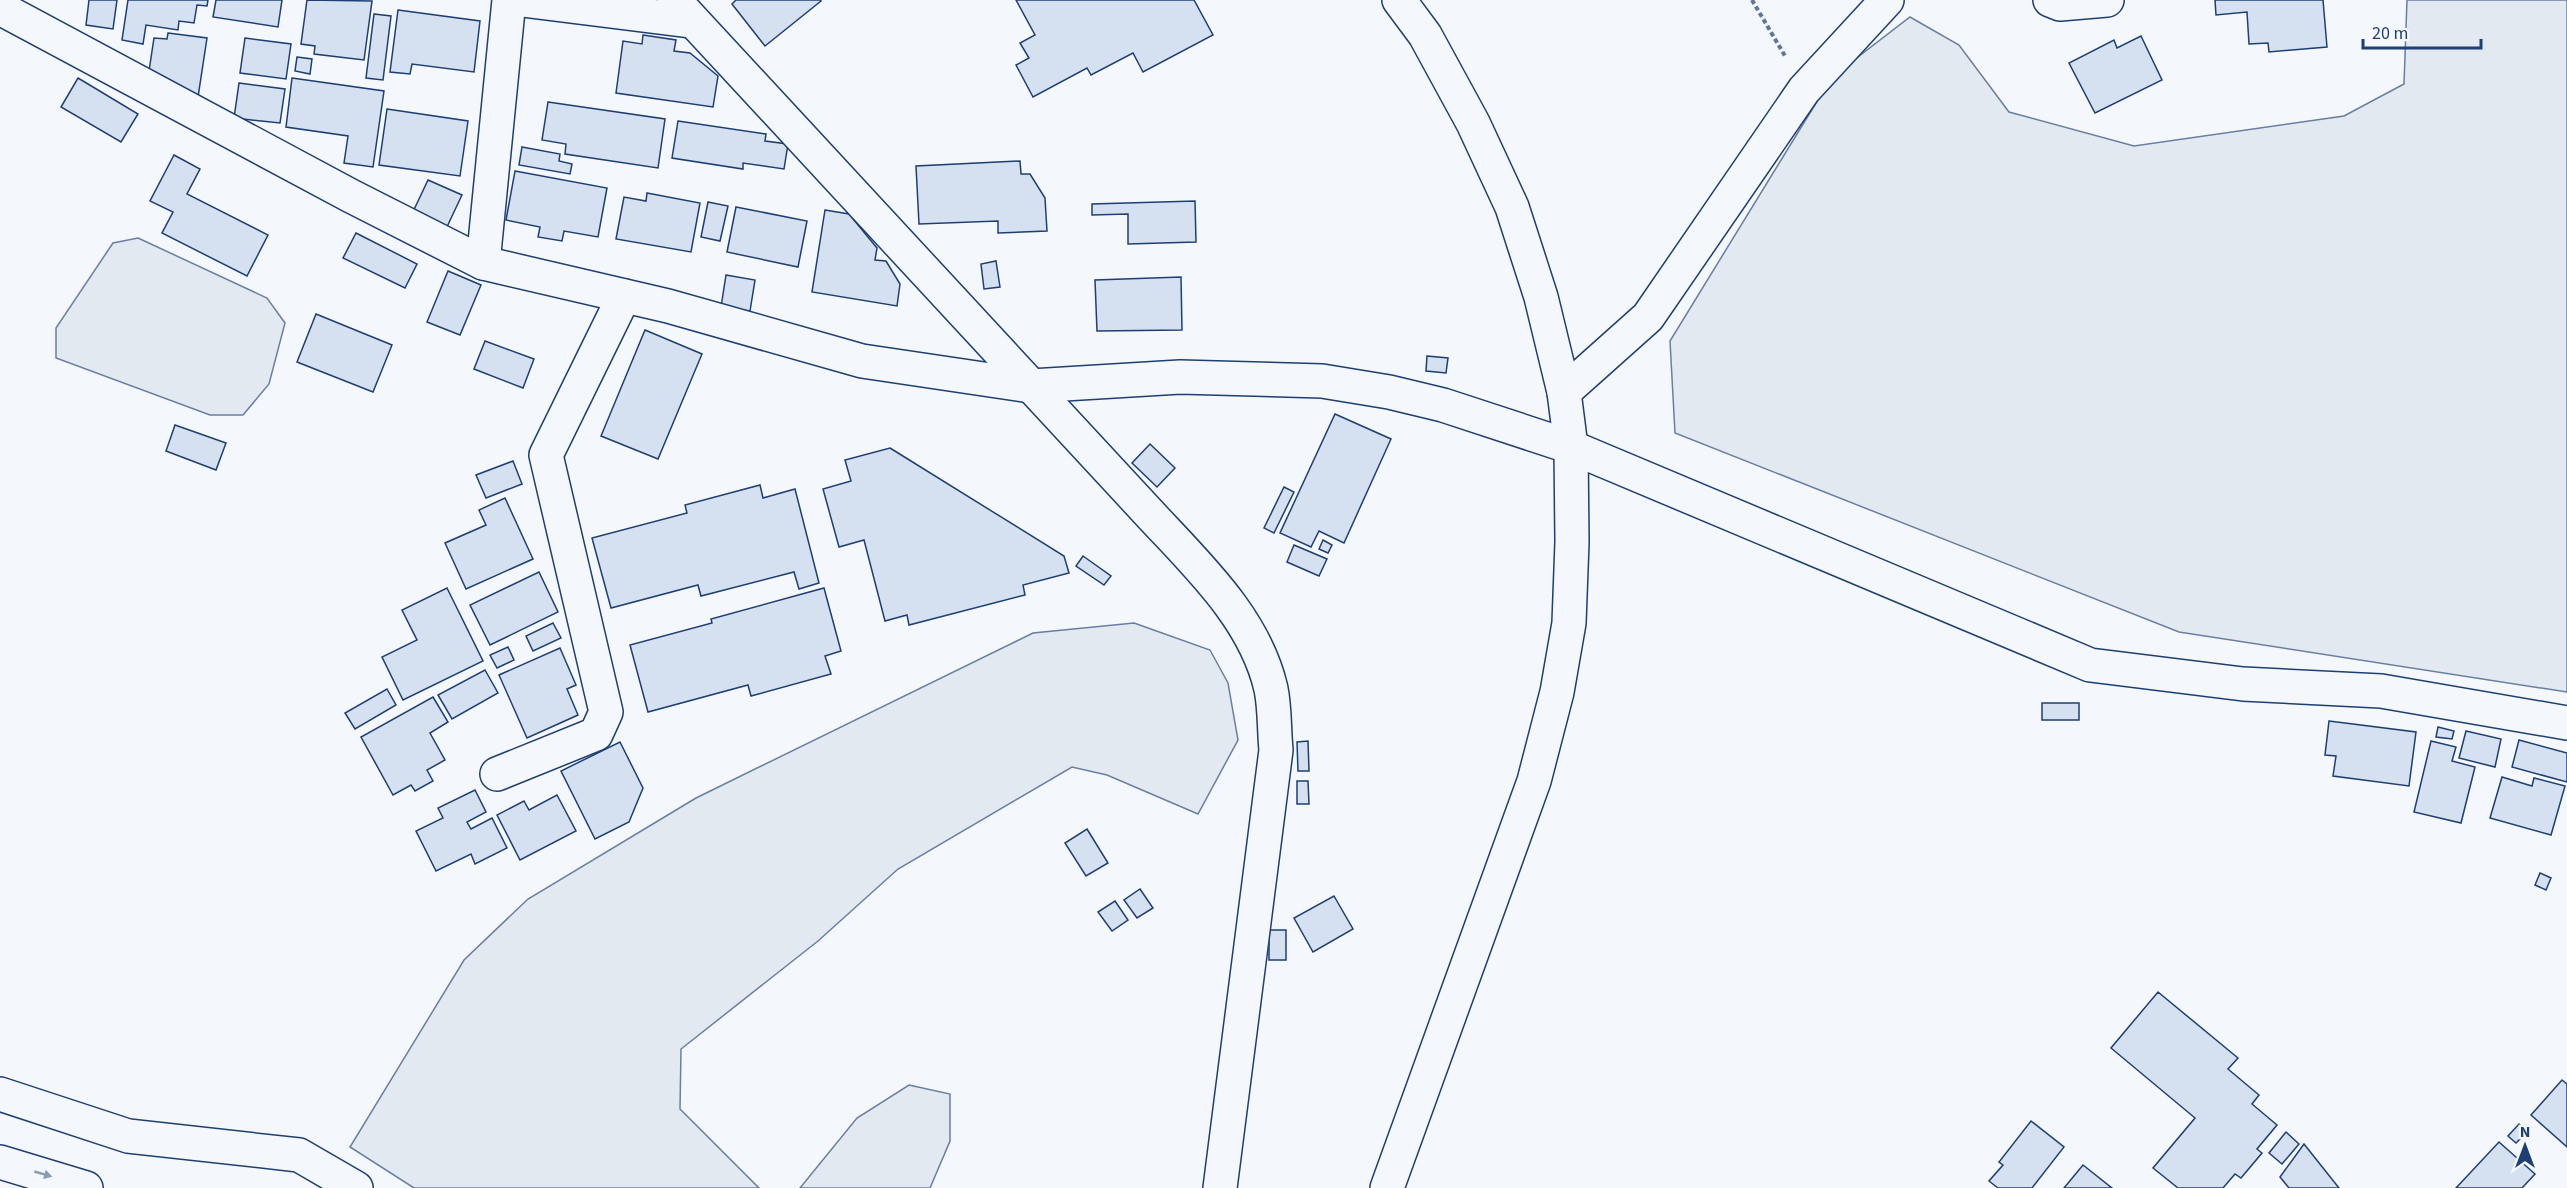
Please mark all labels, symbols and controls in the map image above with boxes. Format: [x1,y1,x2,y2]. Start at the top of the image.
scale bar [2363,12,2482,50]
text: 20 m [2372,21,2408,46]
north arrow [2495,1116,2555,1176]
text: N [2520,1121,2530,1143]
one-way arrow [34,1170,52,1179]

